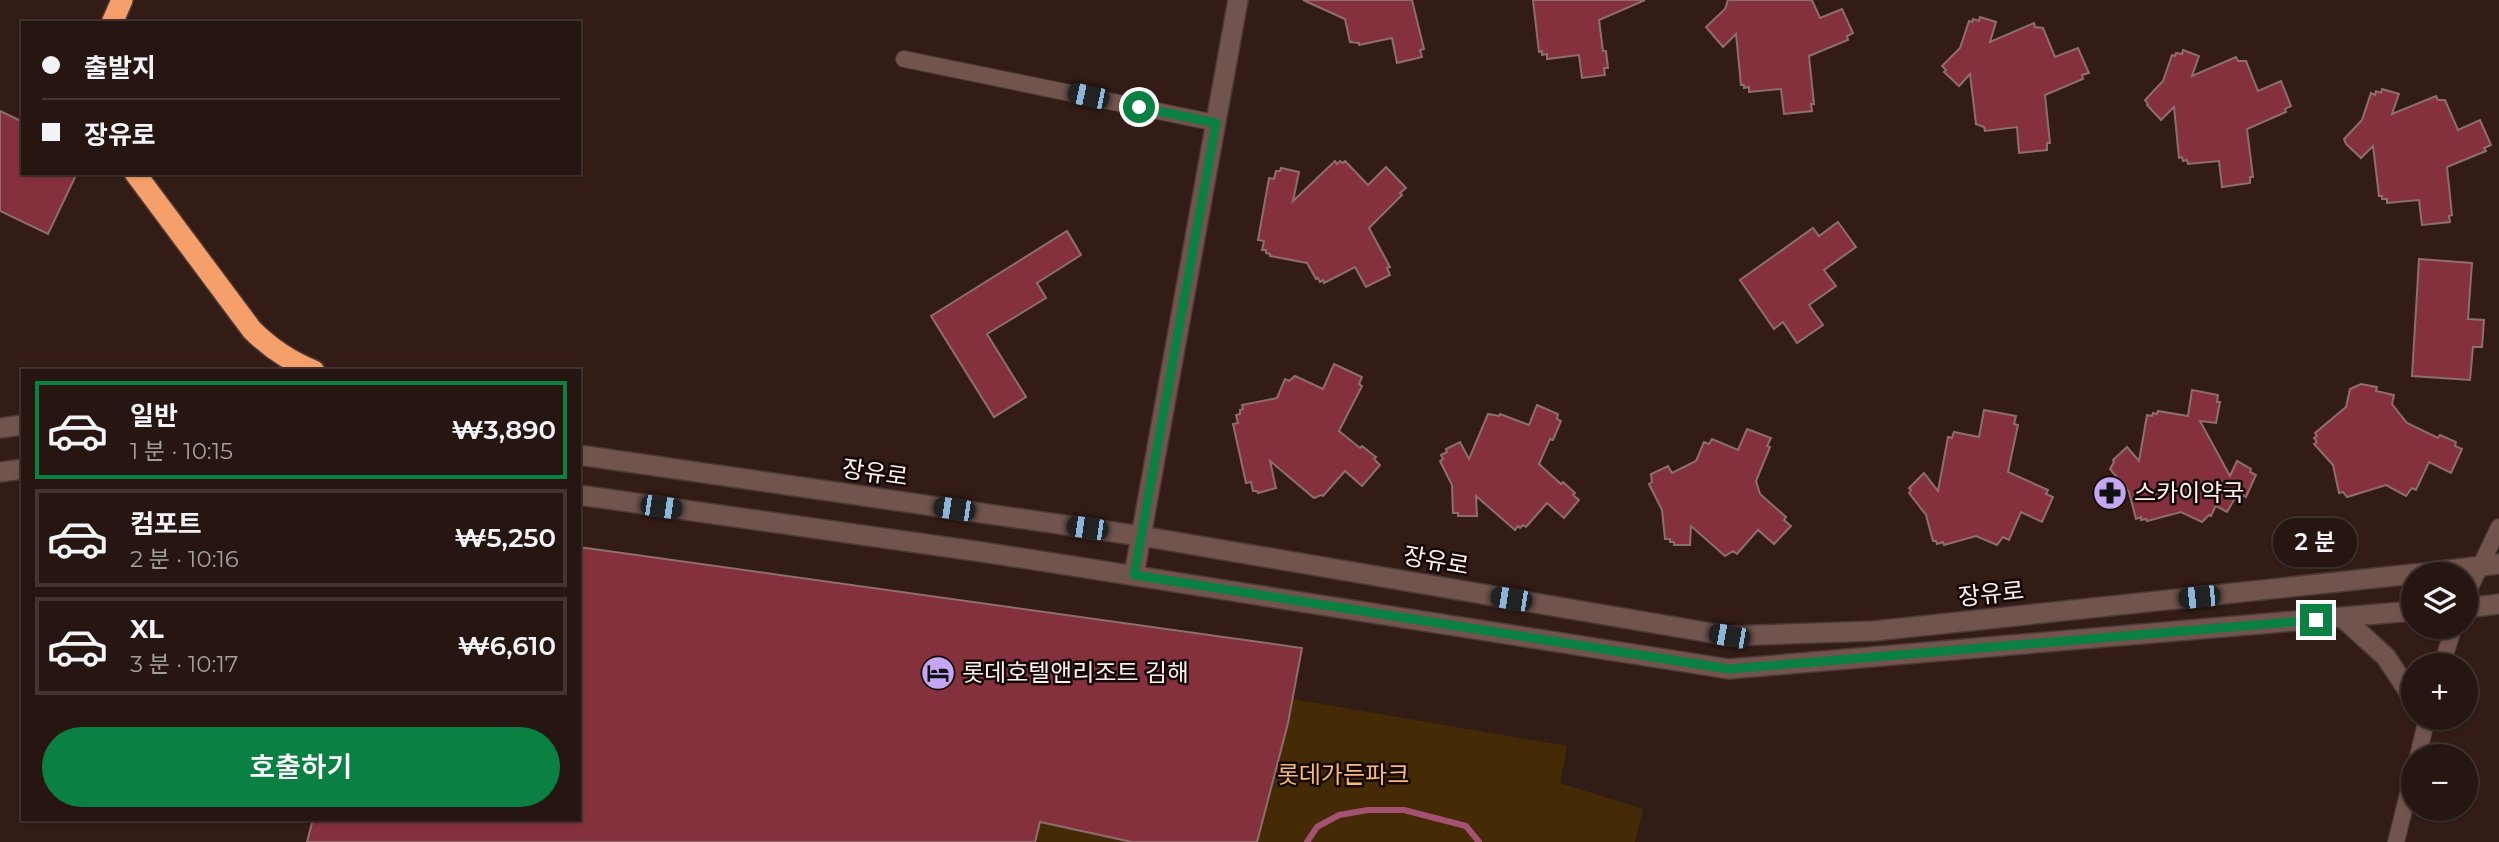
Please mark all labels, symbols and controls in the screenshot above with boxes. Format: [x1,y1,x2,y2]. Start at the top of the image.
text: 출발지 [84,52,156,84]
car [1066,81,1111,111]
route start [1123,91,1155,123]
text: 장유로 [84,119,156,151]
icon: car [46,399,109,462]
text: 일반 [130,400,178,432]
text: ₩3,890 [452,414,556,446]
text: 1 분 · 10:15 [130,437,233,465]
street label: 장유로 [840,454,910,491]
pharmacy icon: 스카이약국 [2091,474,2129,512]
place label: 스카이약국 [2134,478,2244,507]
car [639,494,684,520]
car [932,496,977,522]
icon: car [46,507,109,570]
text: 컴포트 [130,508,202,540]
car [1065,515,1110,541]
callout: 2 분 [2274,518,2358,568]
text: ₩5,250 [455,522,556,554]
text: 2 분 [2295,528,2335,556]
street label: 장유로 [1401,540,1471,581]
text: 2 분 · 10:16 [130,545,239,573]
map controls [2401,562,2478,821]
button: layers [2401,562,2478,639]
street label: 장유로 [1956,576,2025,611]
car [2178,584,2221,610]
car [1489,585,1534,613]
route end [2300,604,2332,636]
text: XL [130,613,164,645]
icon: car [46,615,109,678]
car [1707,622,1752,650]
text: ₩6,610 [458,630,556,662]
text: 3 분 · 10:17 [130,650,238,678]
button: + [2401,653,2478,730]
hotel icon: 롯데호텔앤리조트 김해 [919,654,957,692]
place label: 롯데호텔앤리조트 김해 [962,658,1189,687]
button: 호출하기 [42,727,560,807]
button: − [2401,744,2478,821]
park label: 롯데가든파크 [1277,760,1409,789]

